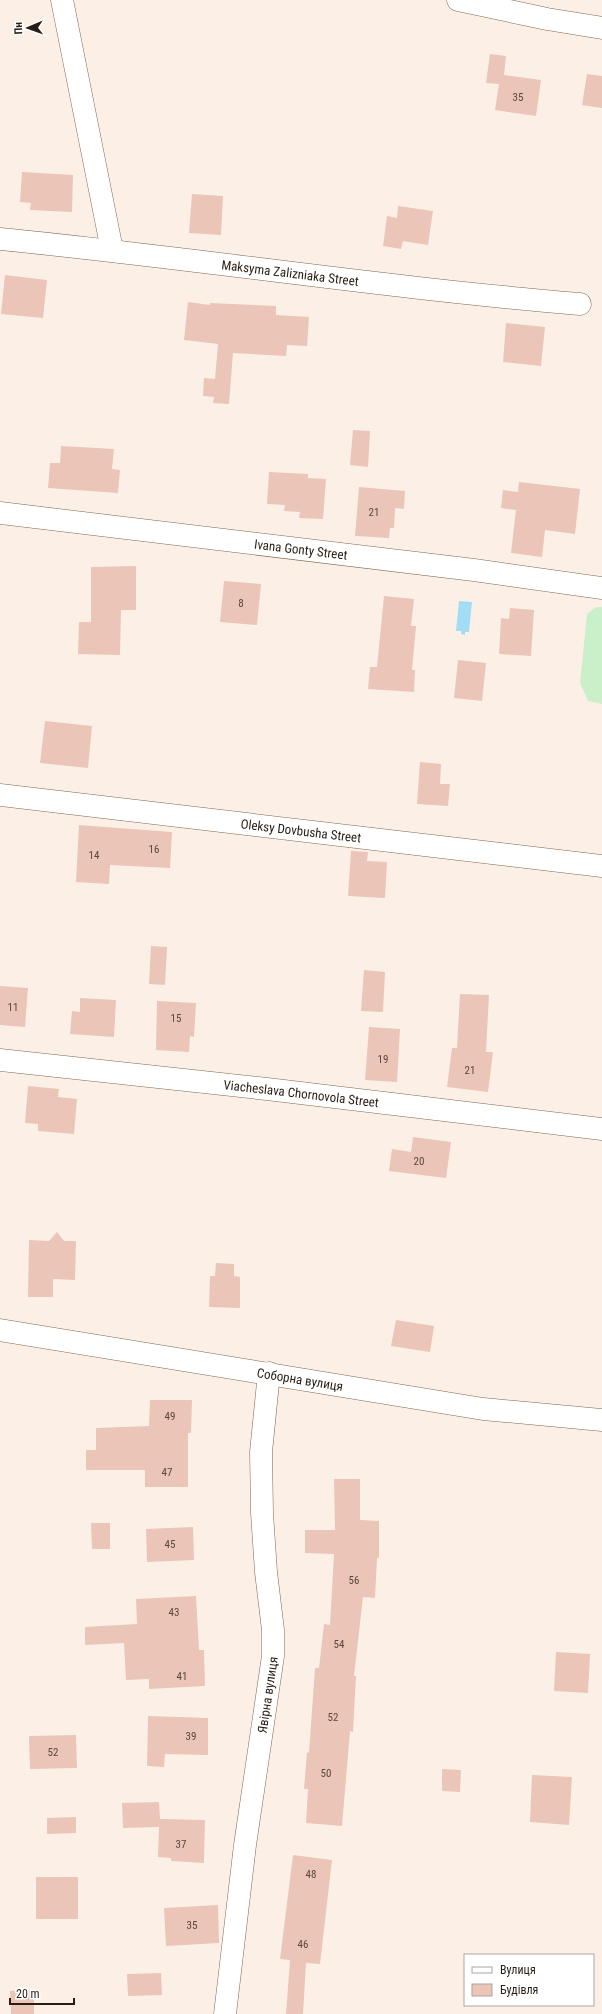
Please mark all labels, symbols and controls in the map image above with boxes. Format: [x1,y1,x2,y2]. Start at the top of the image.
north arrow [8,8,48,48]
text: Пн [12,22,25,35]
house number: 35 [513,91,523,104]
street label: Maksyma Zalizniaka Street [221,257,360,289]
house number: 21 [369,506,379,519]
street label: Ivana Gonty Street [253,537,348,563]
house number: 8 [238,597,244,610]
street label: Oleksy Dovbusha Street [240,816,362,846]
house number: 16 [149,843,159,856]
house number: 14 [89,849,100,862]
house number: 11 [8,1001,18,1014]
house number: 15 [171,1012,181,1025]
house number: 19 [378,1053,388,1066]
house number: 21 [465,1064,475,1077]
street label: Viacheslava Chornovola Street [223,1077,380,1110]
house number: 20 [414,1155,424,1168]
street label: Соборна вулиця [256,1365,344,1394]
house number: 49 [165,1410,175,1423]
house number: 47 [162,1466,172,1479]
house number: 45 [165,1538,175,1551]
house number: 56 [349,1574,359,1587]
house number: 43 [169,1606,179,1619]
house number: 54 [334,1638,345,1651]
street label: Явірна вулиця [255,1656,281,1734]
house number: 41 [177,1670,187,1683]
house number: 52 [328,1711,338,1724]
house number: 39 [186,1730,196,1743]
house number: 52 [48,1746,58,1759]
house number: 50 [321,1767,331,1780]
house number: 37 [176,1838,186,1851]
house number: 48 [306,1868,316,1881]
house number: 35 [187,1919,197,1932]
house number: 46 [298,1938,308,1951]
legend [464,1954,594,2006]
text: Вулиця [500,1963,536,1977]
scale bar [10,1980,74,2006]
text: Будівля [500,1983,538,1997]
text: 20 m [16,1987,40,2001]

